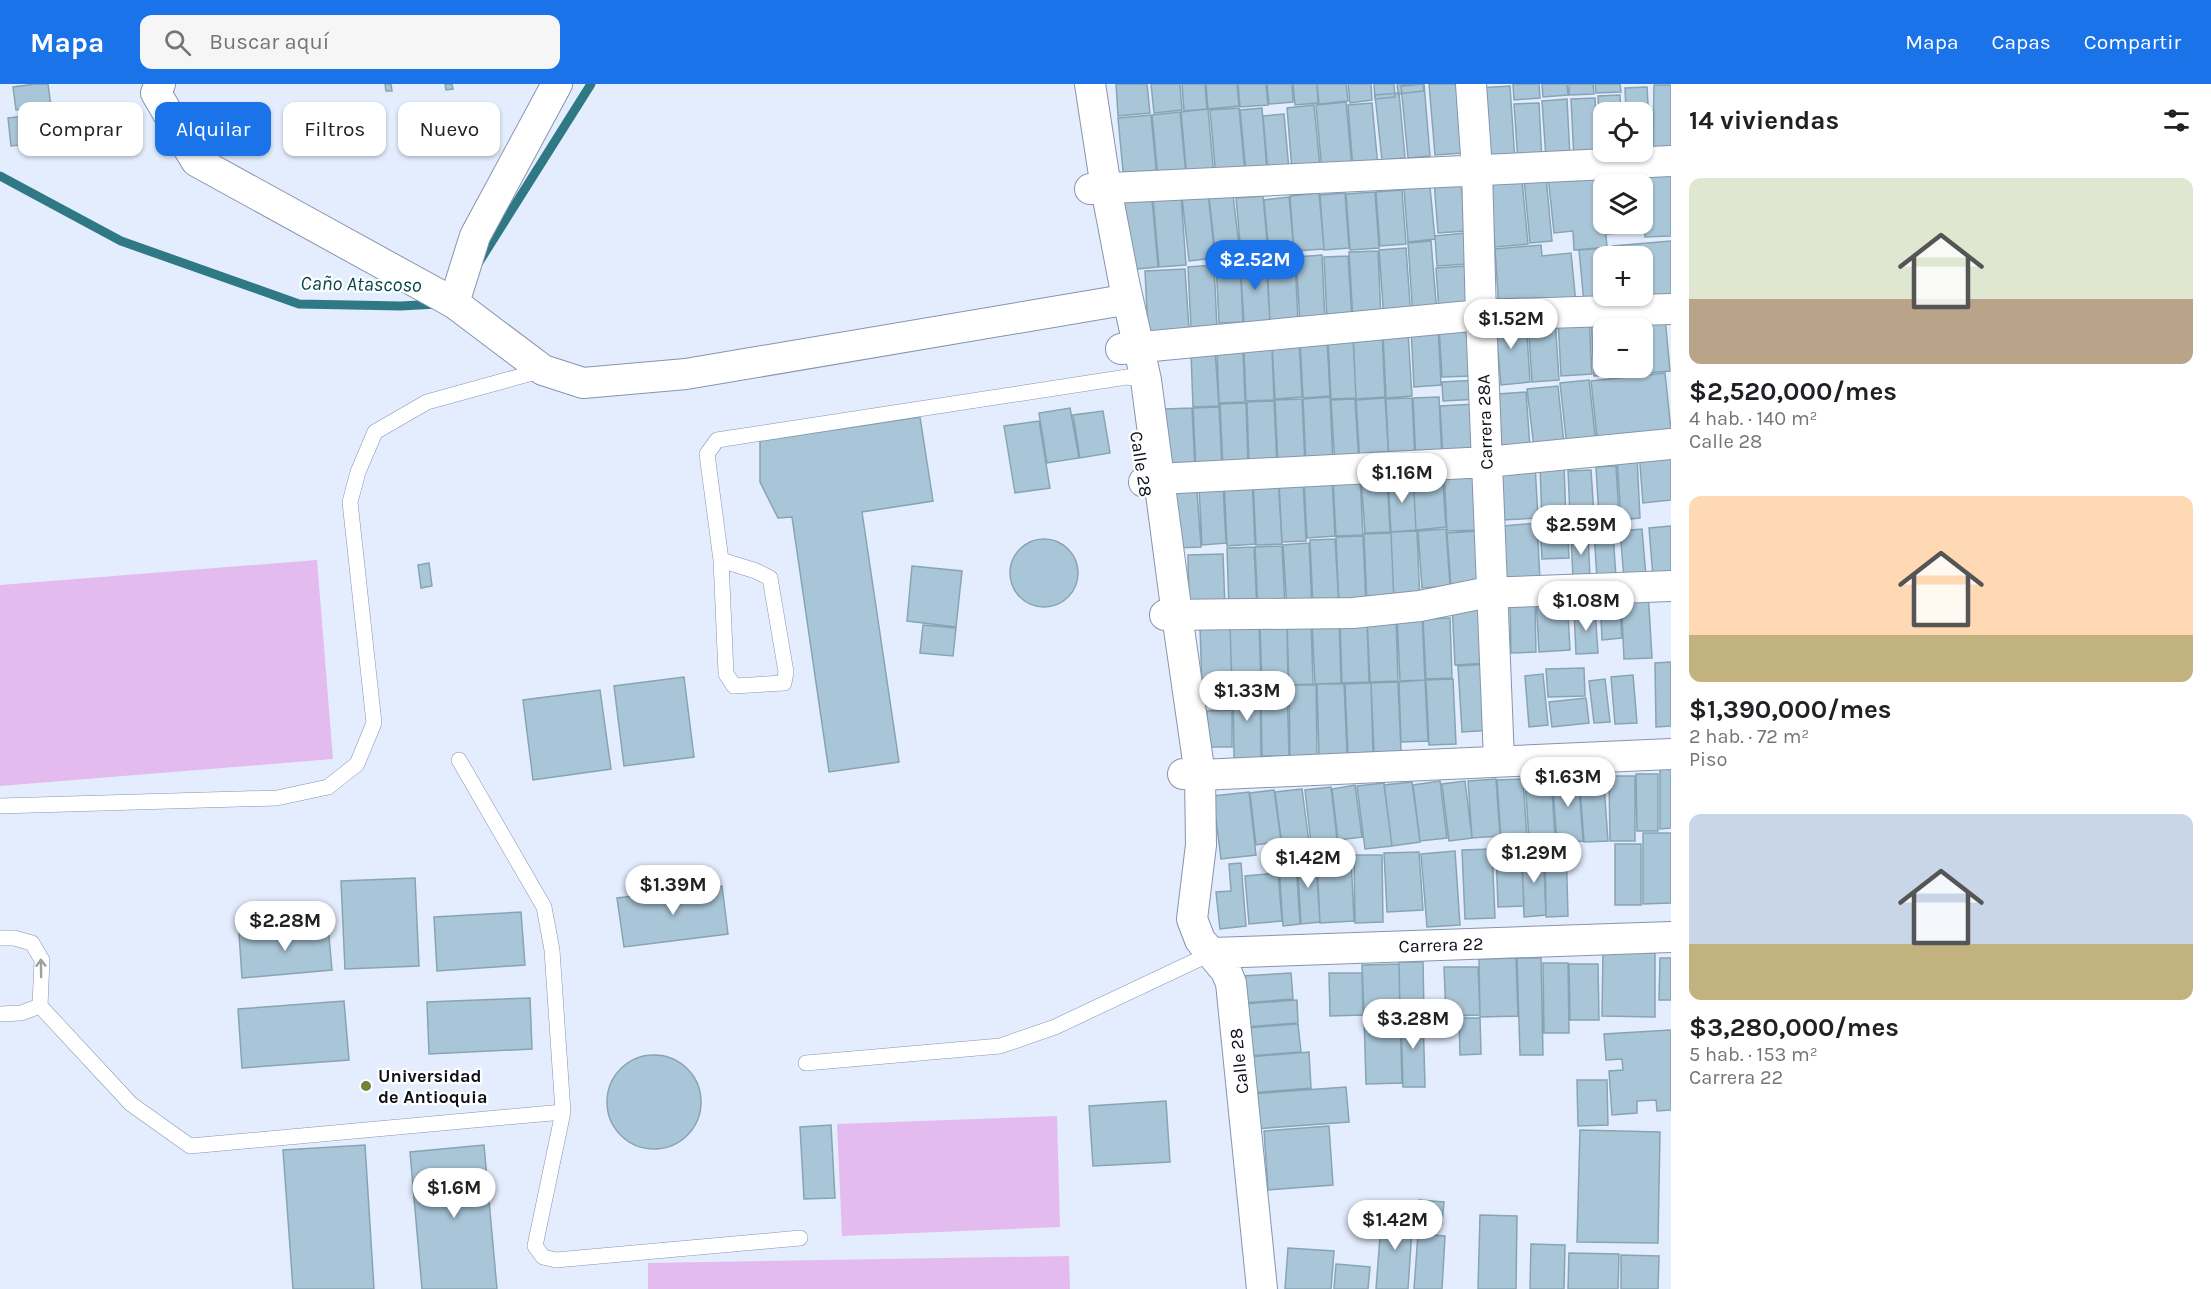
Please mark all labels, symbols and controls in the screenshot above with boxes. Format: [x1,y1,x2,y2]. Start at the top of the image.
search box [140,15,560,69]
text: Mapa [30,26,104,59]
icon: search [161,26,194,59]
text: Buscar aquí [209,29,329,55]
text: Mapa [1905,30,1959,54]
text: Capas [1992,30,2051,54]
text: Compartir [2084,30,2181,54]
chip: Comprar [18,102,143,156]
chip: Alquilar [155,102,271,156]
chip: Filtros [283,102,386,156]
chip: Nuevo [398,102,500,156]
map controls [1593,102,1653,378]
button: locate [1593,102,1653,162]
icon: filters [2160,104,2193,137]
text: 14 viviendas [1689,105,1839,136]
button: layers [1593,174,1653,234]
icon: home [1887,217,1995,325]
pin: $2.52M [1206,240,1304,291]
button: + [1593,246,1653,306]
text: $2.52M [1219,248,1291,271]
water label: Caño Atascoso [300,271,422,297]
pin: $1.52M [1462,299,1560,350]
text: $1.52M [1478,307,1544,330]
button: − [1593,318,1653,378]
street label: Carrera 28A [1472,374,1498,470]
text: $2,520,000/mes [1689,376,1897,407]
text: 4 hab. · 140 m² [1689,407,1818,430]
street label: Calle 28 [1125,430,1157,498]
text: Calle 28 [1689,430,1762,453]
pin: $1.16M [1353,453,1451,504]
text: $1.16M [1371,461,1433,484]
pin: $2.59M [1532,505,1630,556]
text: $2.59M [1545,513,1617,536]
icon: home [1887,535,1995,643]
pin: $1.08M [1537,581,1635,632]
text: $1.08M [1552,589,1620,612]
pin: $1.33M [1198,671,1296,722]
text: $1.33M [1213,679,1281,702]
text: $1,390,000/mes [1689,694,1892,725]
text: 2 hab. · 72 m² [1689,725,1809,748]
text: Piso [1689,748,1727,771]
pin: $1.63M [1519,757,1617,808]
text: $1.63M [1534,765,1602,788]
pin: $1.29M [1485,833,1583,884]
pin: $1.42M [1259,838,1357,889]
text: $1.29M [1501,841,1568,864]
text: $1.42M [1275,846,1341,869]
icon: home [1887,853,1995,961]
pin: $1.39M [624,865,722,916]
text: $1.39M [639,873,707,896]
pin: $2.28M [236,901,334,952]
text: $2.28M [249,909,321,932]
street label: Carrera 22 [1398,933,1484,957]
one-way arrow [35,959,47,978]
pin: $3.28M [1364,999,1462,1050]
text: $3.28M [1376,1007,1450,1030]
text: $3,280,000/mes [1689,1012,1899,1043]
street label: Calle 28 [1225,1027,1253,1095]
text: 5 hab. · 153 m² [1689,1043,1818,1066]
place label: Universidad de Antioquia [378,1065,488,1108]
text: Carrera 22 [1689,1066,1783,1089]
marker: Universidad de Antioquia [359,1079,373,1093]
pin: $1.6M [412,1168,496,1219]
text: $1.6M [427,1176,481,1199]
pin: $1.42M [1346,1200,1444,1251]
text: $1.42M [1362,1208,1428,1231]

